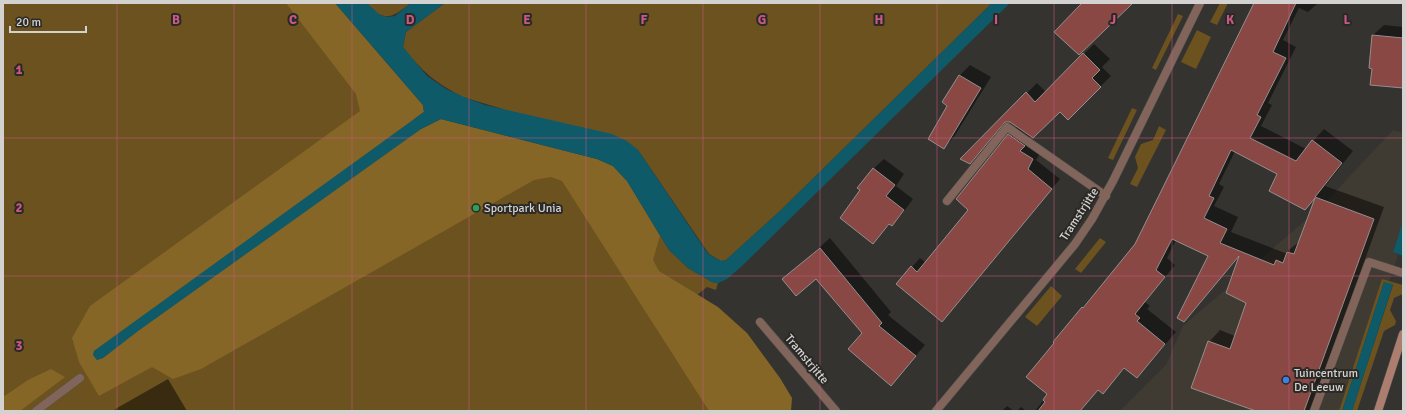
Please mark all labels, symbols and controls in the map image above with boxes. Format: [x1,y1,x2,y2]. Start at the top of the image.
scale bar [10,8,86,34]
text: B [172,12,180,28]
text: C [289,12,297,28]
text: D [406,12,415,28]
text: E [523,12,531,28]
text: F [641,12,648,28]
text: G [758,12,766,28]
text: H [875,12,883,28]
text: I [994,12,998,28]
text: J [1110,12,1116,28]
text: K [1226,12,1234,28]
text: L [1344,12,1351,28]
text: 20 m [16,15,41,30]
text: 1 [15,62,23,78]
street label: Tramstrjitte [1057,185,1102,244]
text: 2 [15,200,23,216]
place label: Sportpark Unia [484,201,562,216]
marker: Sportpark Unia [471,203,481,213]
street label: Tramstrjitte [782,331,832,387]
text: 3 [15,338,23,354]
place label: Tuincentrum De Leeuw [1294,366,1358,395]
marker: Tuincentrum De Leeuw [1281,375,1291,385]

